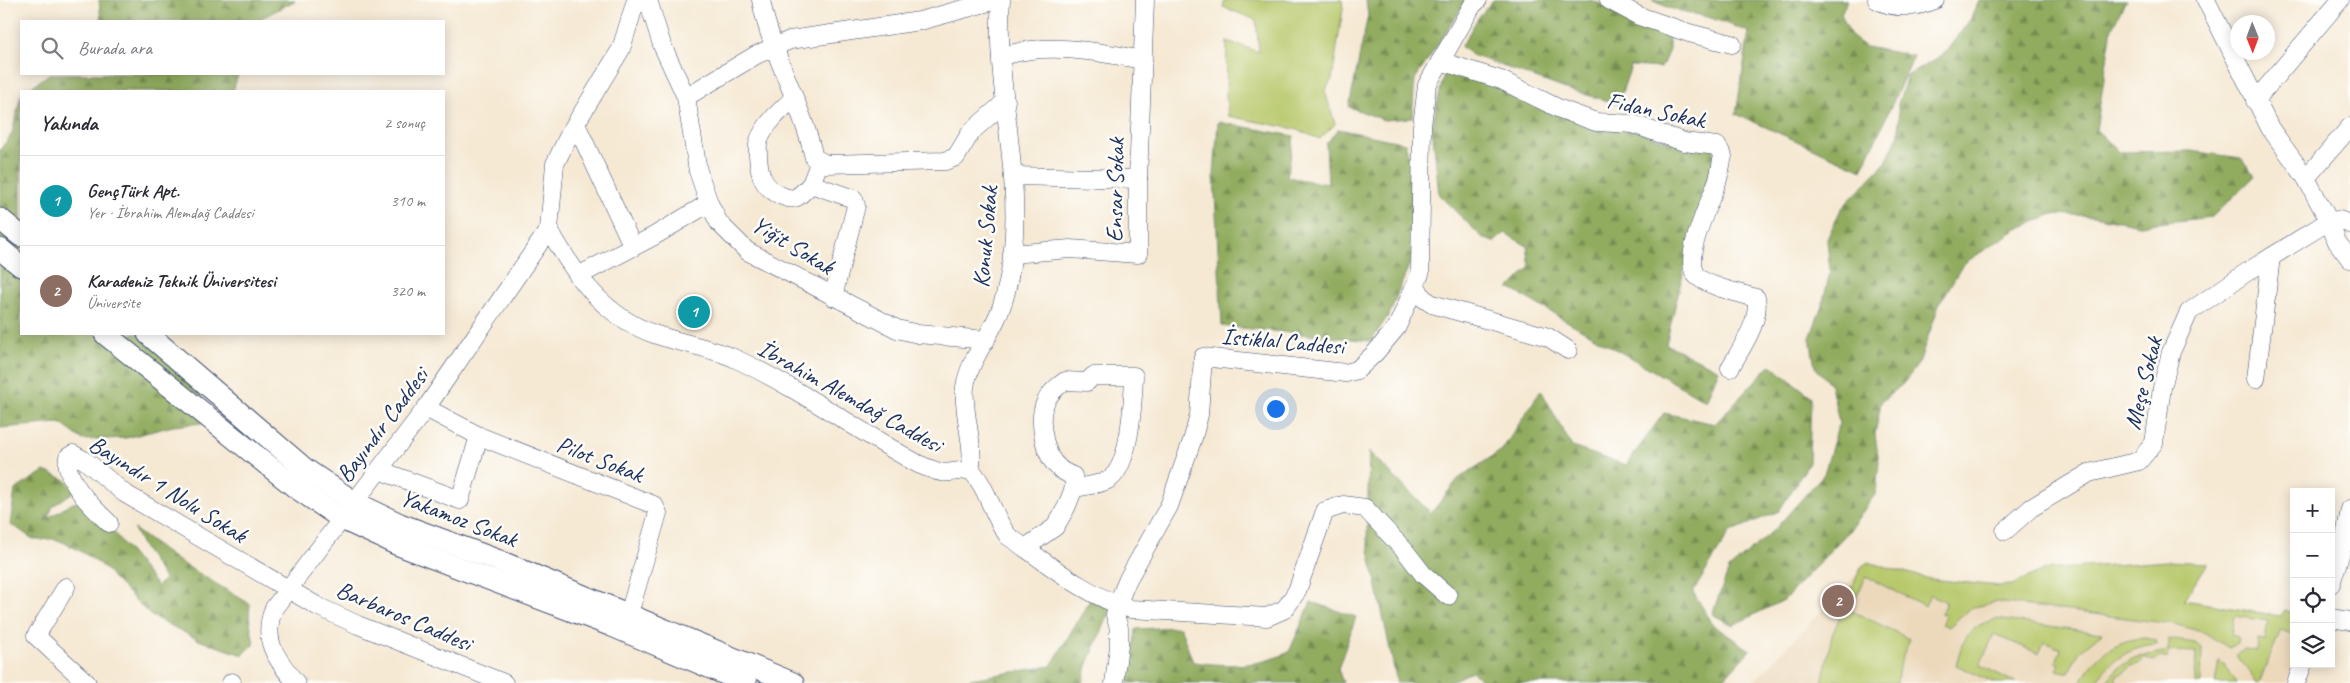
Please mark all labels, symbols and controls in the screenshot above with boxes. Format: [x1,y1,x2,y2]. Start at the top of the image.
north arrow [2230,15,2275,60]
search box [20,20,445,75]
icon: search [38,34,66,62]
text: Burada ara [78,36,152,60]
street label: Fidan Sokak [1604,85,1710,135]
text: Yakında [40,110,98,136]
text: 2 sonuç [384,113,425,133]
street label: Ensar Sokak [1099,135,1131,242]
text: GençTürk Apt. [87,179,179,203]
street label: Konuk Sokak [966,183,1005,289]
text: 1 [52,191,60,211]
text: 310 m [391,191,425,211]
text: Yer · İbrahim Alemdağ Caddesi [87,203,254,223]
street label: Yiğit Sokak [746,209,842,282]
text: Karadeniz Teknik Üniversitesi [87,269,276,293]
text: 2 [52,281,60,301]
text: 320 m [391,281,425,301]
text: Üniversite [87,293,140,313]
pin: 1 [678,293,710,331]
street label: İstiklal Caddesi [1220,321,1348,362]
street label: Meşe Sokak [2117,331,2170,432]
street label: İbrahim Alemdağ Caddesi [752,333,951,461]
street label: Bayındır Caddesi [329,359,437,488]
your location [1263,396,1289,422]
street label: Bayındır 1 Nolu Sokak [83,428,254,551]
street label: Pilot Sokak [552,429,650,490]
street label: Yakamoz Sokak [396,482,524,555]
map controls [2290,488,2335,668]
button: + [2290,488,2335,533]
button: − [2290,533,2335,578]
street label: Barbaros Caddesi [332,574,479,659]
button: locate [2290,578,2335,623]
pin: 2 [1822,582,1854,620]
button: layers [2290,623,2335,668]

